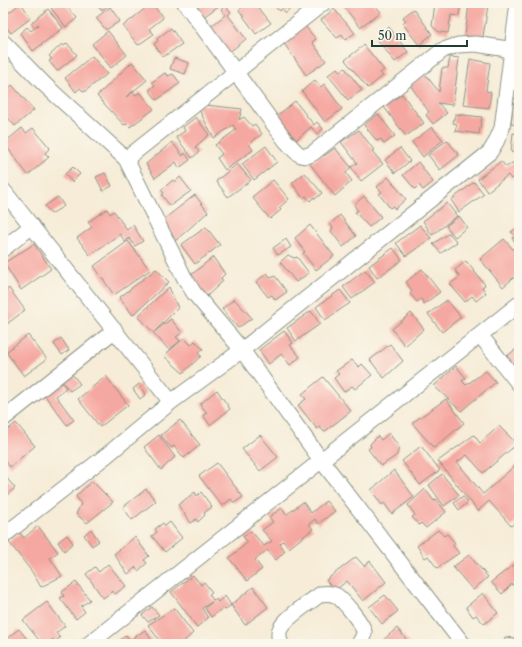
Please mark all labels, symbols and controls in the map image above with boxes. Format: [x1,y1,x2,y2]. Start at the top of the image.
scale bar [372,22,467,48]
text: 50 m [378,28,407,43]

